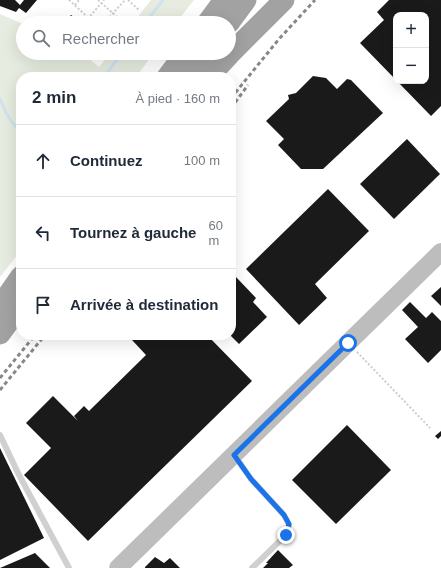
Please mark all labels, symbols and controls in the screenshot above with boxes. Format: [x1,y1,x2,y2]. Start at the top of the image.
map controls [393,12,429,84]
button: + [393,12,429,48]
search box [16,16,236,60]
icon: search [30,27,52,49]
text: Rechercher [62,30,140,47]
button: − [393,48,429,84]
text: 2 min [32,88,76,107]
text: À pied · 160 m [135,91,220,106]
icon: ahead [32,150,54,172]
text: Continuez [70,152,143,169]
text: 100 m [184,153,220,168]
text: 60 m [208,218,223,248]
icon: left [32,222,54,244]
text: Tournez à gauche [70,224,196,241]
icon: arrive [32,294,54,316]
text: Arrivée à destination [70,296,218,313]
route start [339,334,357,352]
route end [277,526,295,544]

